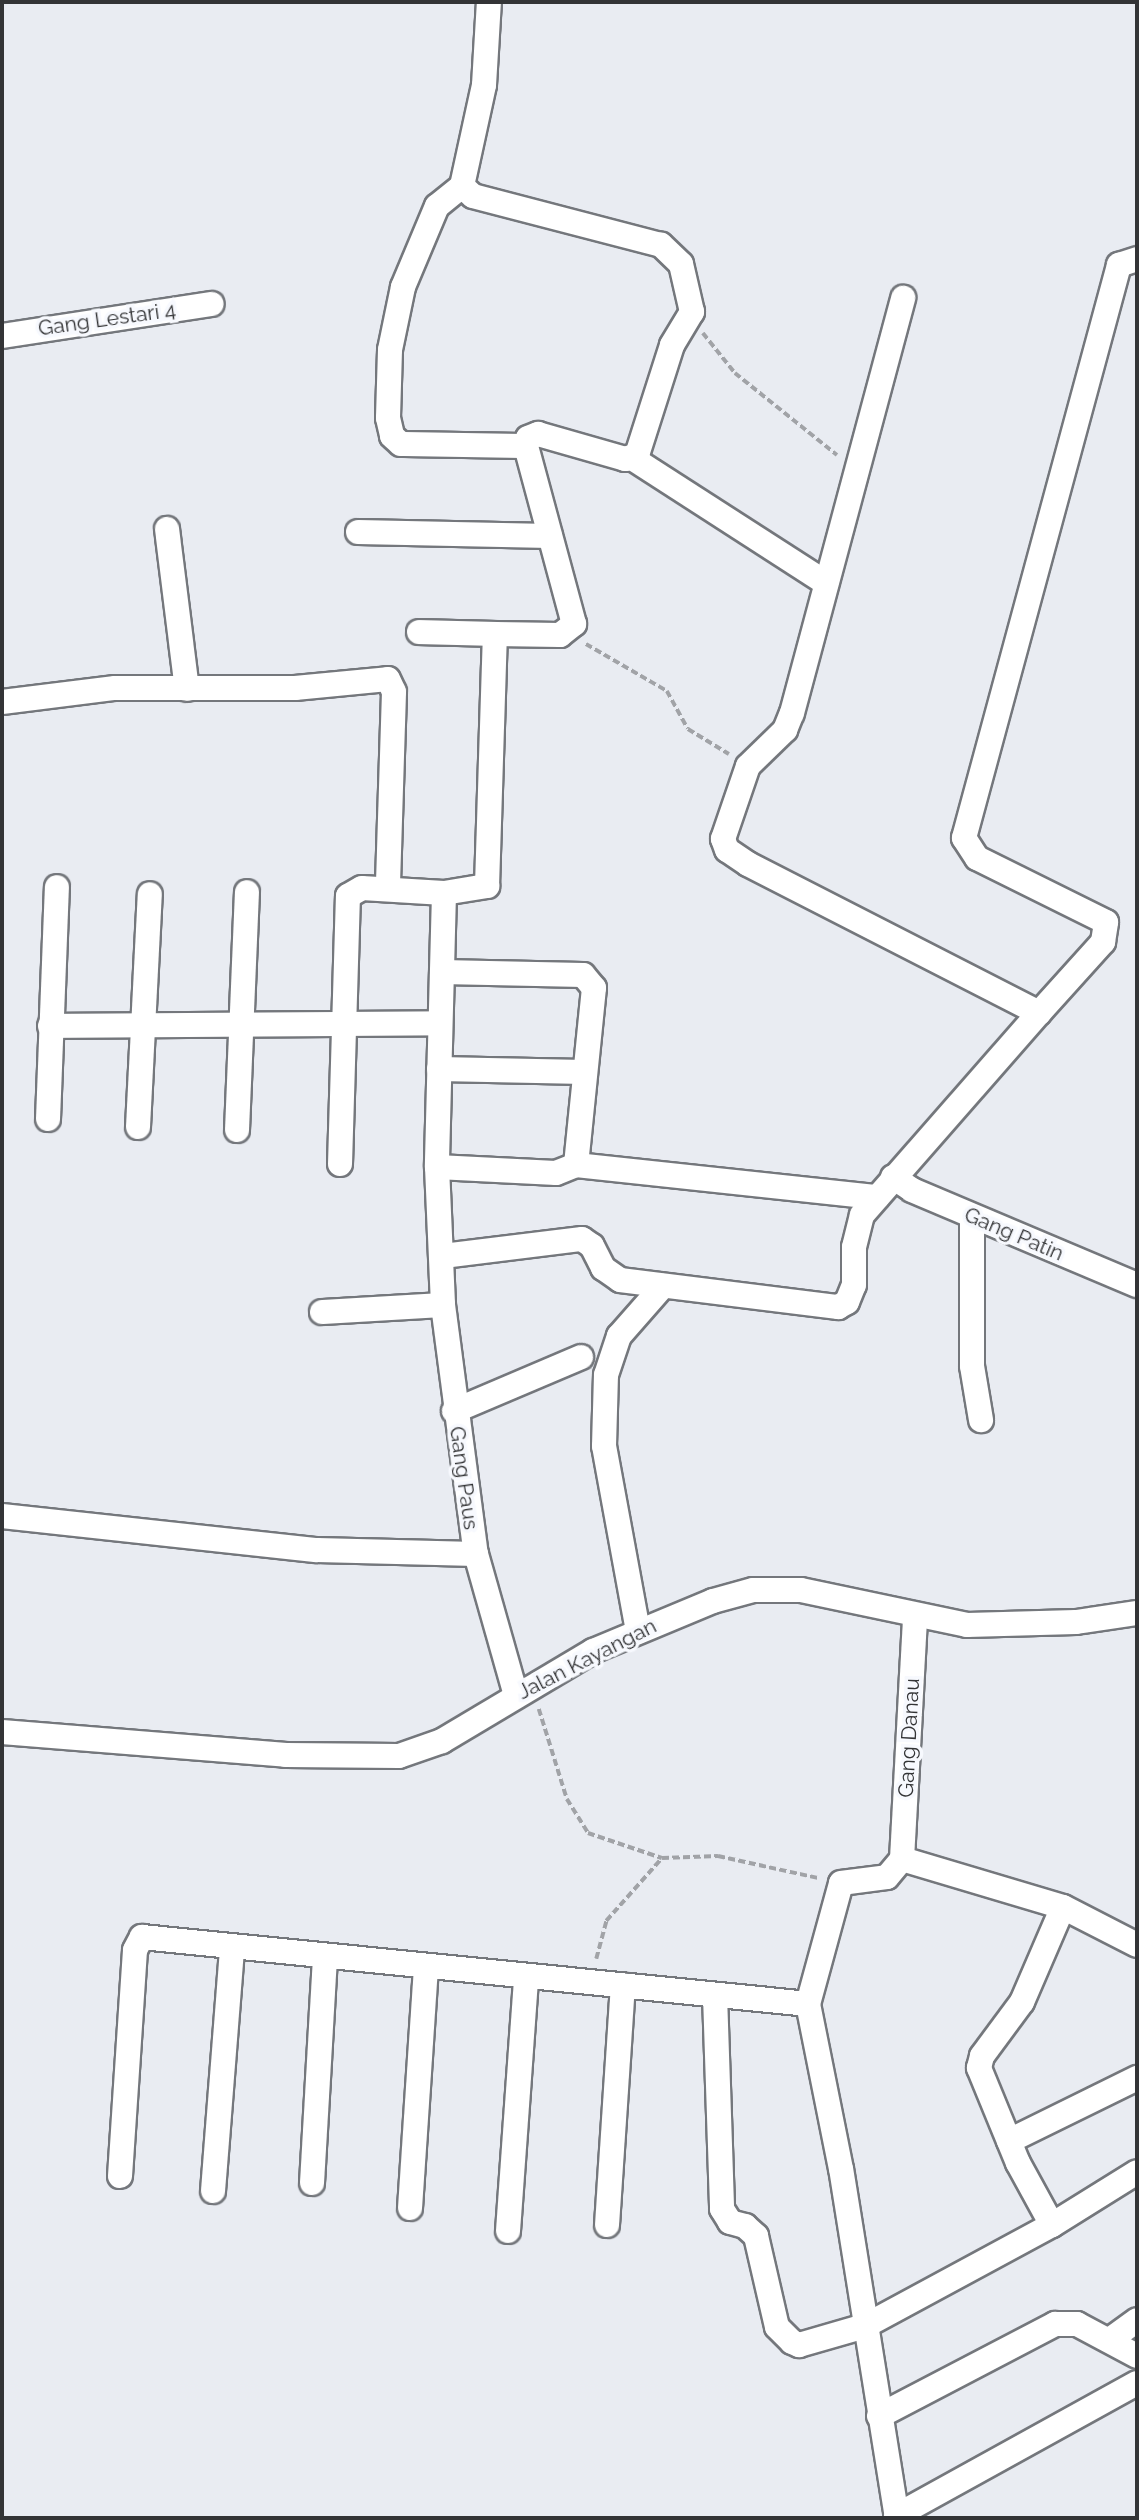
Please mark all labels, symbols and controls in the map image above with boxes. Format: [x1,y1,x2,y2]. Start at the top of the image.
street label: Gang Lestari 4 [37,297,177,341]
street label: Gang Patin [961,1202,1067,1266]
street label: Gang Paus [444,1425,484,1531]
street label: Jalan Kayangan [513,1613,661,1705]
street label: Gang Danau [893,1678,925,1798]

